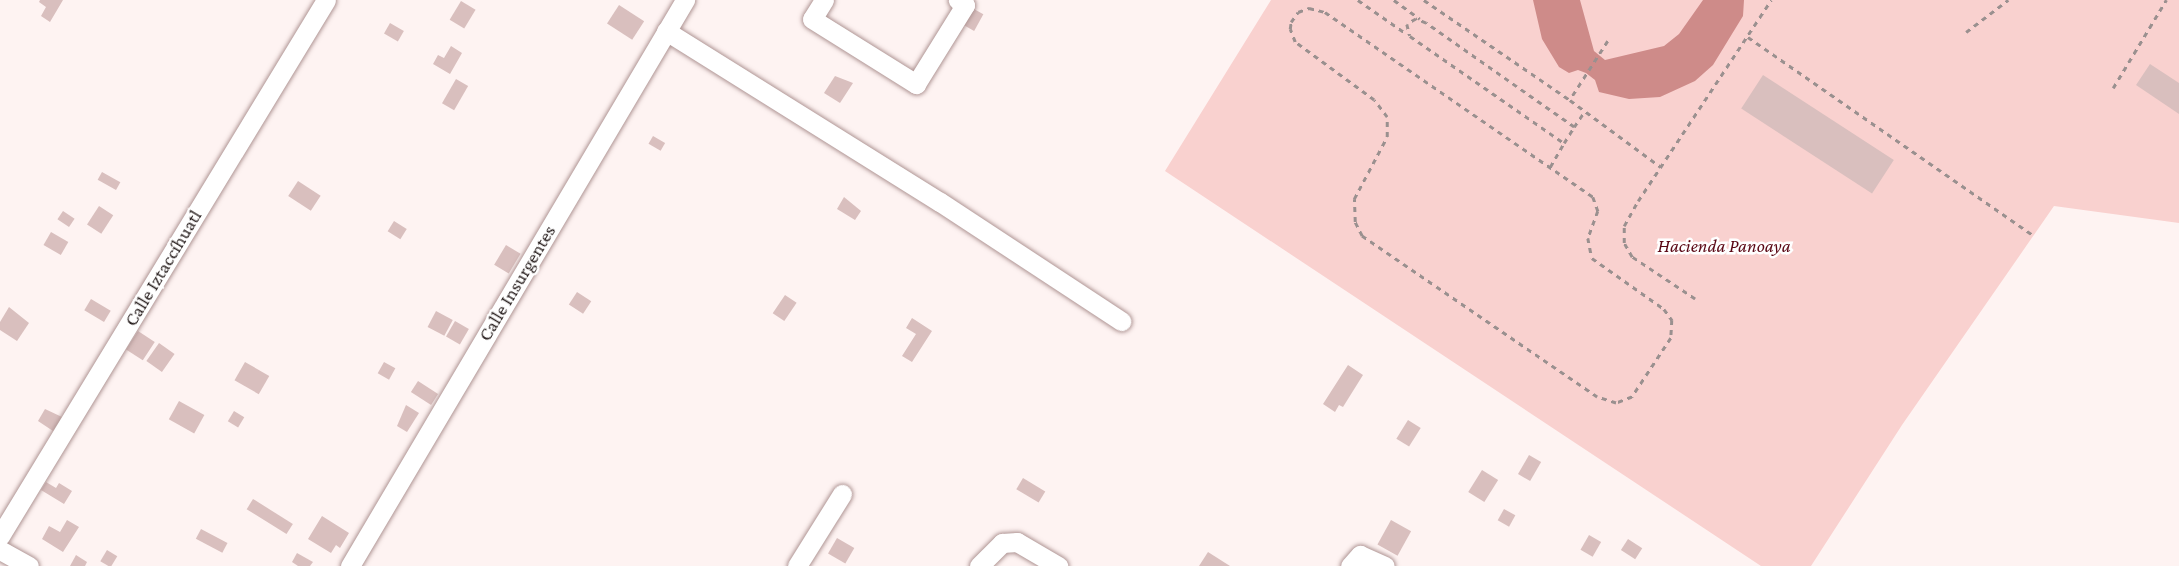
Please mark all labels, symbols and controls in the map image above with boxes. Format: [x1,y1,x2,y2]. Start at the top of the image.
street label: Calle Iztaccíhuatl [119,206,207,330]
street label: Calle Insurgentes [473,221,561,345]
park label: Hacienda Panoaya [1657,235,1791,257]

